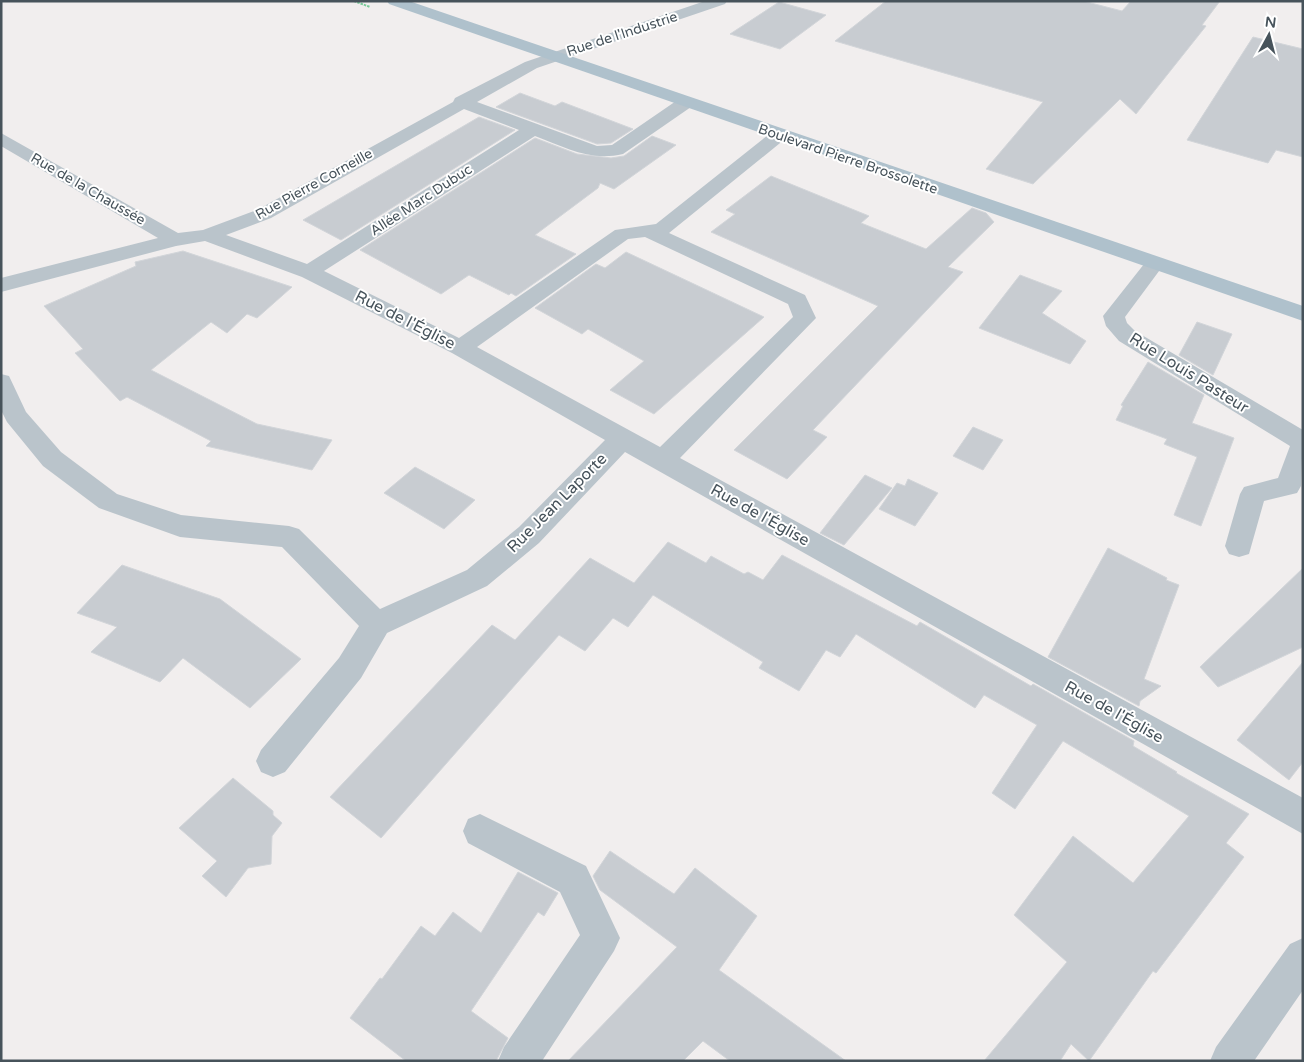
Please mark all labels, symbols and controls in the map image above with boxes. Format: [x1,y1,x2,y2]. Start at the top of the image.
street label: Rue de l'Industrie [564,8,680,60]
north arrow [1244,10,1294,60]
text: N [1264,13,1277,32]
street label: Boulevard Pierre Brossolette [756,120,940,198]
street label: Rue Pierre Corneille [253,145,375,223]
street label: Rue de la Chaussée [28,149,148,229]
street label: Allée Marc Dubuc [367,161,475,239]
street label: Rue de l'Église [351,286,459,354]
street label: Rue Louis Pasteur [1126,328,1253,418]
street label: Rue Jean Laporte [503,449,611,557]
street label: Rue de l'Église [707,480,813,550]
street label: Rue de l'Église [1061,677,1167,747]

